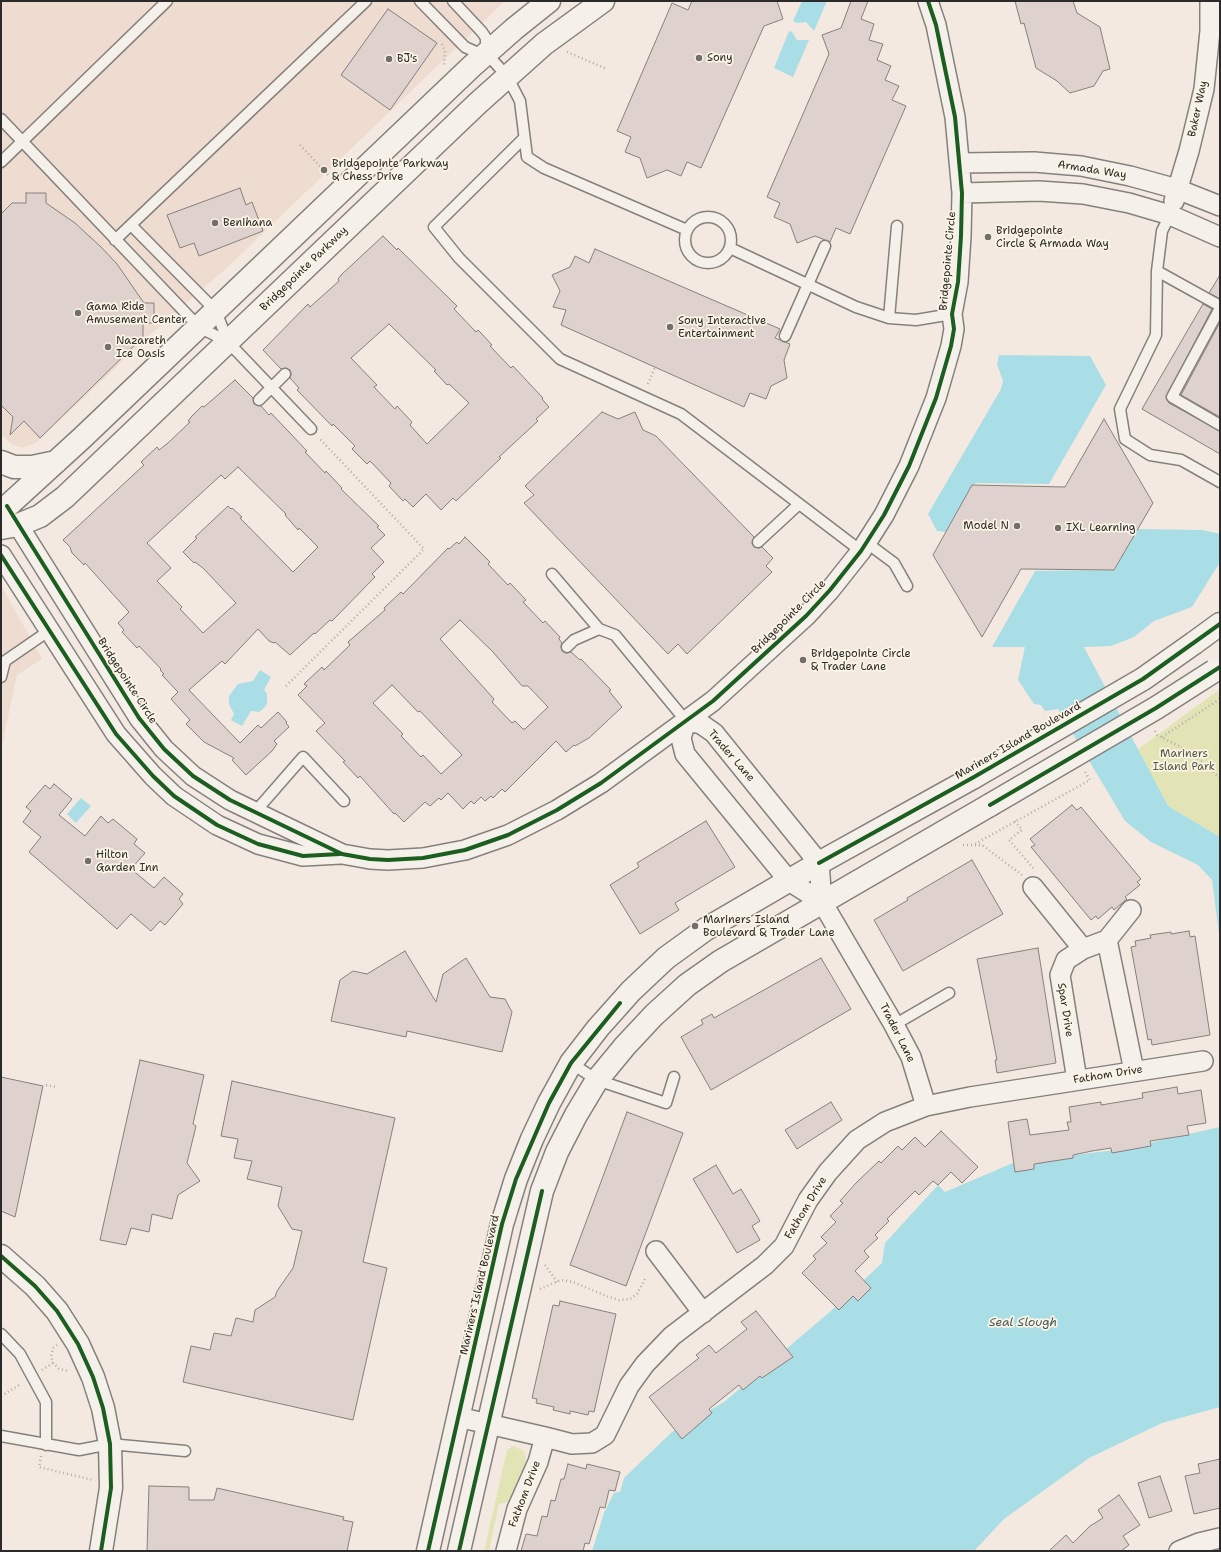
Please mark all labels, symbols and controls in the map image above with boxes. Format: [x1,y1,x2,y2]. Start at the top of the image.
place label: Sony [707,51,733,65]
place label: BJ's [397,52,417,66]
marker: Sony [694,53,704,63]
marker: BJ's [384,54,394,64]
street label: Baker Way [1186,80,1210,138]
place label: Bridgepointe Parkway & Chess Drive [332,157,449,183]
street label: Armada Way [1057,158,1127,182]
marker: Bridgepointe Parkway & Chess Drive [319,165,329,175]
street label: Bridgepointe Circle [937,211,959,311]
place label: Benihana [223,216,272,230]
marker: Benihana [210,218,220,228]
street label: Bridgepointe Parkway [257,224,351,314]
place label: Bridgepointe Circle & Armada Way [996,224,1109,250]
marker: Bridgepointe Circle & Armada Way [983,232,993,242]
place label: Gama Ride Amusement Center [86,300,187,326]
marker: Gama Ride Amusement Center [73,308,83,318]
place label: Sony Interactive Entertainment [678,314,766,340]
marker: Sony Interactive Entertainment [665,322,675,332]
place label: Nazareth Ice Oasis [116,334,166,360]
marker: Nazareth Ice Oasis [103,342,113,352]
place label: Model N [963,519,1009,533]
marker: Model N [1012,521,1022,531]
place label: IXL Learning [1066,521,1136,535]
marker: IXL Learning [1053,523,1063,533]
street label: Bridgepointe Circle [749,577,829,657]
street label: Bridgepointe Circle [94,636,160,726]
place label: Bridgepointe Circle & Trader Lane [811,647,911,673]
marker: Bridgepointe Circle & Trader Lane [798,655,808,665]
street label: Mariners Island Boulevard [953,699,1083,783]
street label: Trader Lane [705,727,757,785]
park label: Mariners Island Park [1153,747,1215,773]
place label: Hilton Garden Inn [96,848,158,874]
marker: Hilton Garden Inn [83,856,93,866]
place label: Mariners Island Boulevard & Trader Lane [703,913,835,939]
marker: Mariners Island Boulevard & Trader Lane [690,921,700,931]
street label: Spar Drive [1054,982,1076,1038]
street label: Trader Lane [876,1001,918,1065]
street label: Fathom Drive [1072,1063,1144,1087]
street label: Fathom Drive [782,1174,830,1242]
street label: Mariners Island Boulevard [457,1214,503,1356]
water label: Seal Slough [989,1316,1057,1330]
street label: Fathom Drive [506,1459,544,1529]

